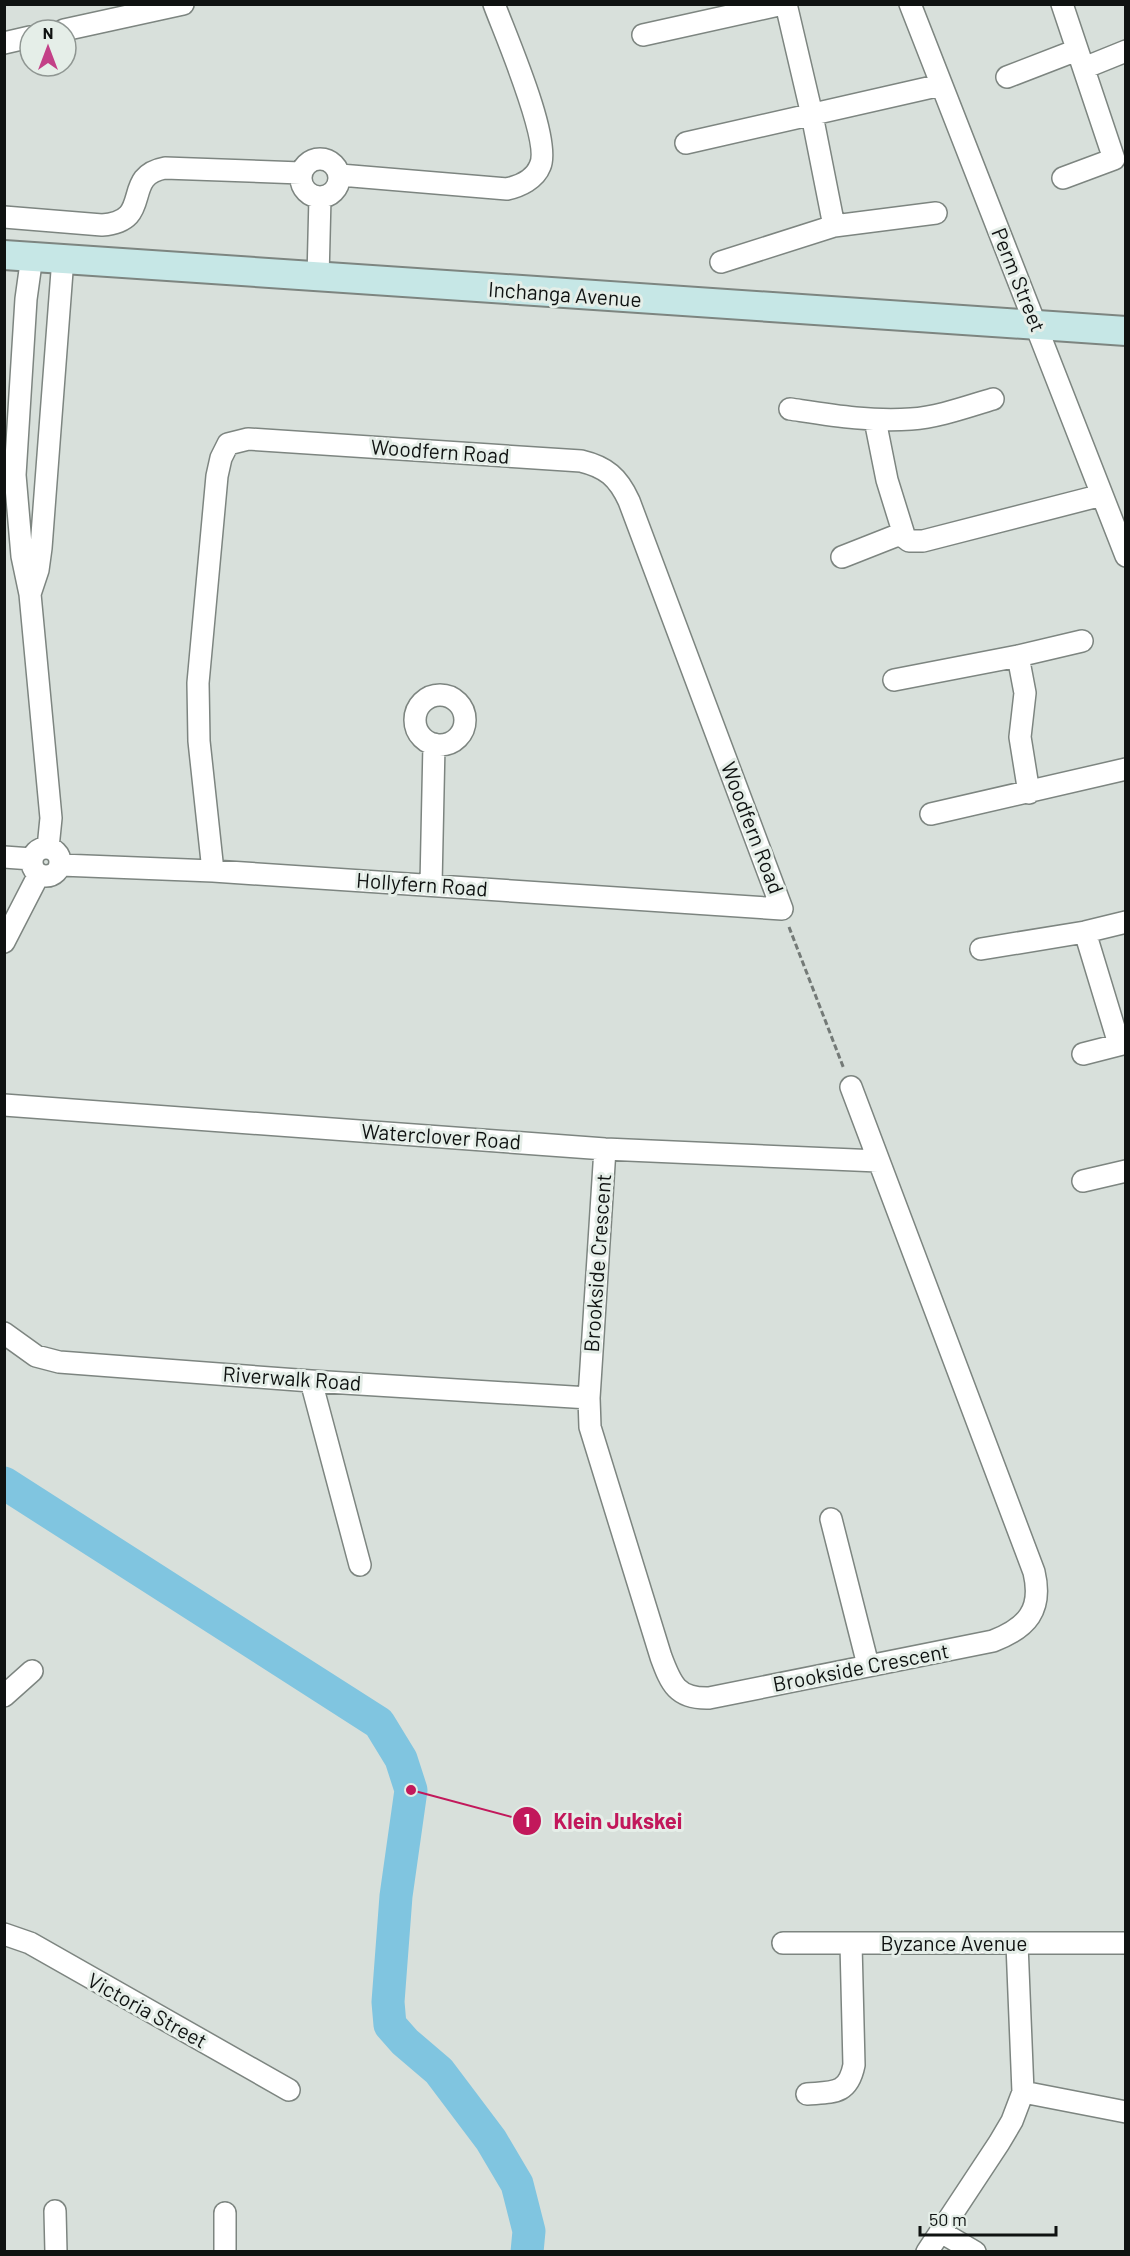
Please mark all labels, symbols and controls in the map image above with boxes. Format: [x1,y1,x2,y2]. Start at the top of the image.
north arrow [18,18,78,78]
text: N [43,23,53,42]
street label: Perm Street [987,224,1052,335]
street label: Inchanga Avenue [488,276,643,311]
street label: Woodfern Road [370,433,510,468]
street label: Woodfern Road [717,758,790,897]
street label: Hollyfern Road [355,866,489,901]
street label: Waterclover Road [360,1117,522,1154]
street label: Brookside Crescent [578,1173,615,1353]
street label: Riverwalk Road [222,1360,362,1395]
street label: Brookside Crescent [771,1637,951,1696]
callout: Klein Jukskei [512,1801,694,1841]
text: Klein Jukskei [554,1807,682,1833]
text: 1 [524,1809,530,1831]
street label: Byzance Avenue [881,1930,1027,1955]
street label: Victoria Street [84,1967,212,2053]
scale bar [920,2199,1056,2237]
text: 50 m [929,2208,967,2230]

